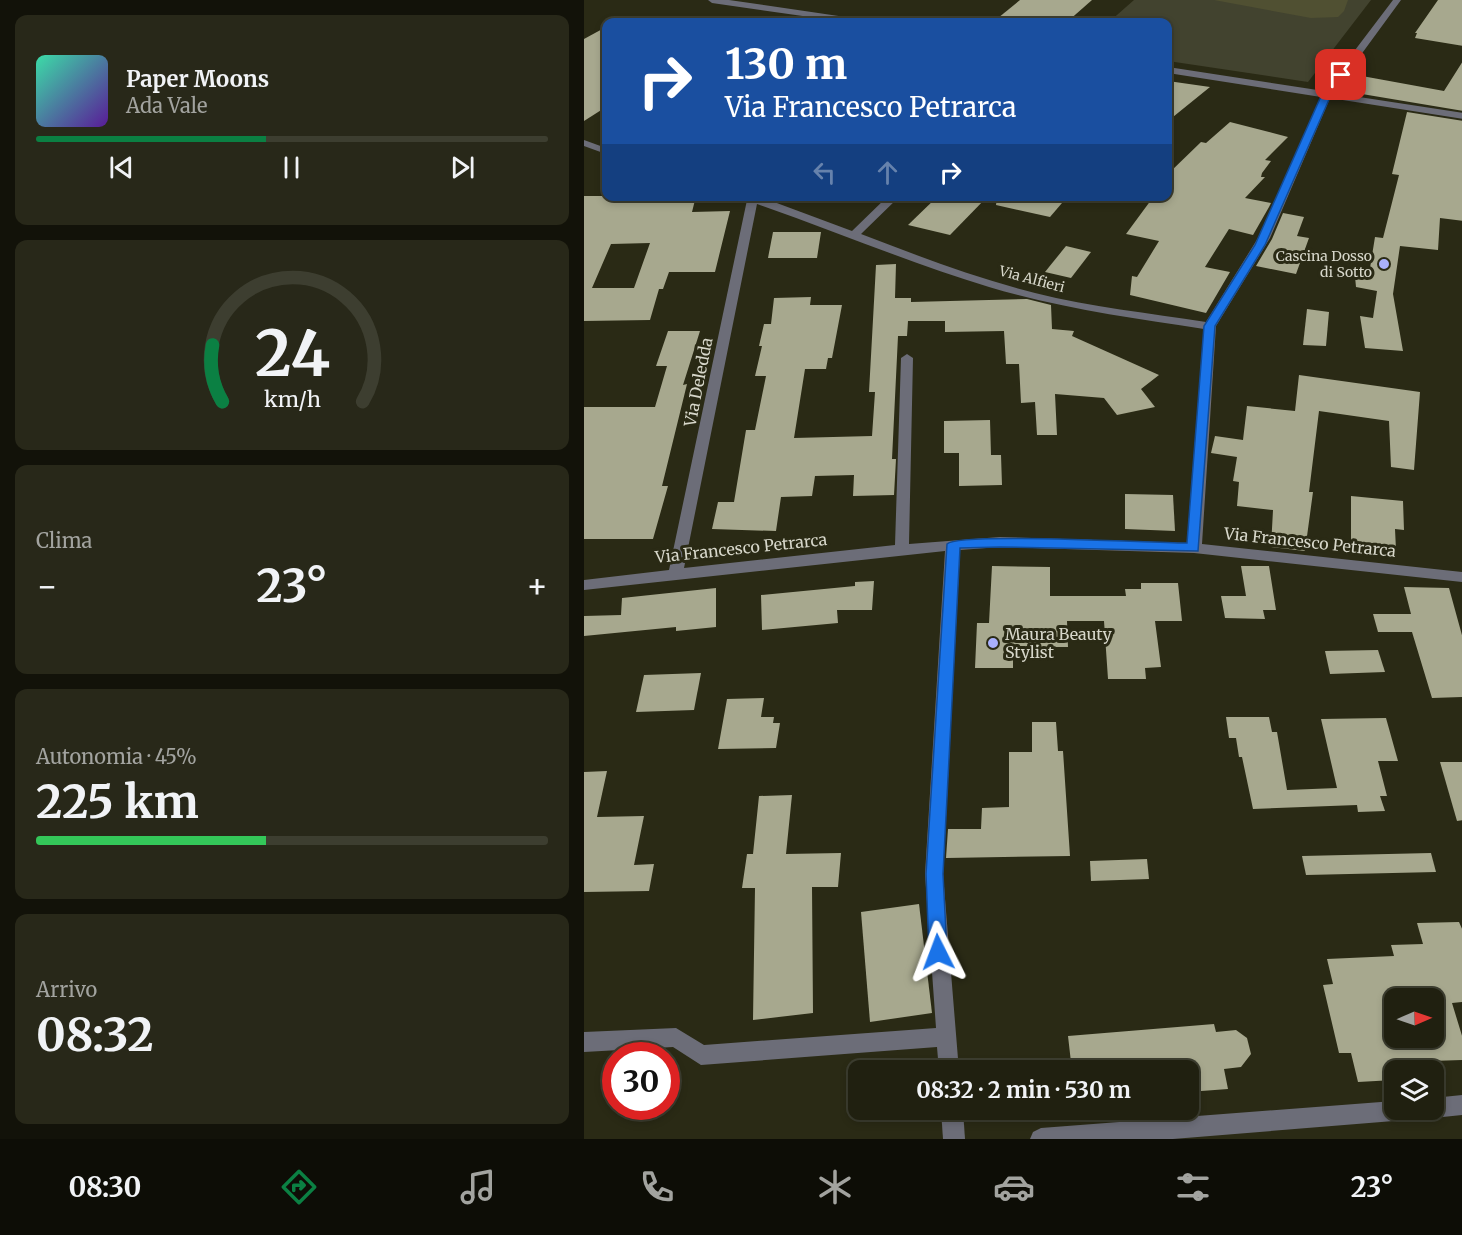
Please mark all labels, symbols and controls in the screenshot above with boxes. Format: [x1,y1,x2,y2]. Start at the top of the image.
text: 130 m [725,38,847,90]
icon: right [626,42,704,120]
pin [1315,49,1366,100]
icon: arrive [1324,58,1357,91]
text: Paper Moons [126,65,269,93]
text: Via Francesco Petrarca [725,90,1016,124]
text: Ada Vale [126,93,207,118]
icon: previous [105,151,138,184]
icon: pause [275,151,308,184]
icon: next [446,151,479,184]
icon: left [808,156,841,189]
icon: ahead [871,156,904,189]
icon: right [934,156,967,189]
place label: Cascina Dosso di Sotto [1276,247,1372,281]
marker: Cascina Dosso di Sotto [1377,257,1391,271]
street label: Via Alfieri [996,261,1067,297]
text: 24 [254,315,330,393]
street label: Via Deledda [679,335,717,429]
text: km/h [264,386,320,413]
street label: Via Francesco Petrarca [1222,523,1397,561]
text: Clima [36,528,92,553]
street label: Via Francesco Petrarca [653,529,828,567]
text: 23° [256,558,328,614]
text: − [36,566,58,607]
text: + [526,566,548,607]
place label: Maura Beauty Stylist [1005,624,1113,662]
marker: Maura Beauty Stylist [986,636,1000,650]
text: Autonomia · 45% [36,744,197,769]
text: 225 km [36,774,199,830]
position arrow [906,920,970,984]
text: Arrivo [36,977,97,1002]
north arrow [1384,988,1444,1048]
map controls [1384,988,1444,1120]
text: 08:32 [36,1007,154,1063]
speed limit sign: 30 [602,1042,680,1120]
button: layers [1384,1060,1444,1120]
text: 08:32 · 2 min · 530 m [916,1076,1131,1104]
icon: directions [278,1166,320,1208]
icon: music [457,1166,499,1208]
icon: phone [636,1166,678,1208]
icon: climate [814,1166,856,1208]
icon: car [993,1166,1035,1208]
icon: filters [1172,1166,1214,1208]
text: 08:30 [68,1170,141,1204]
text: 23° [1351,1170,1394,1204]

